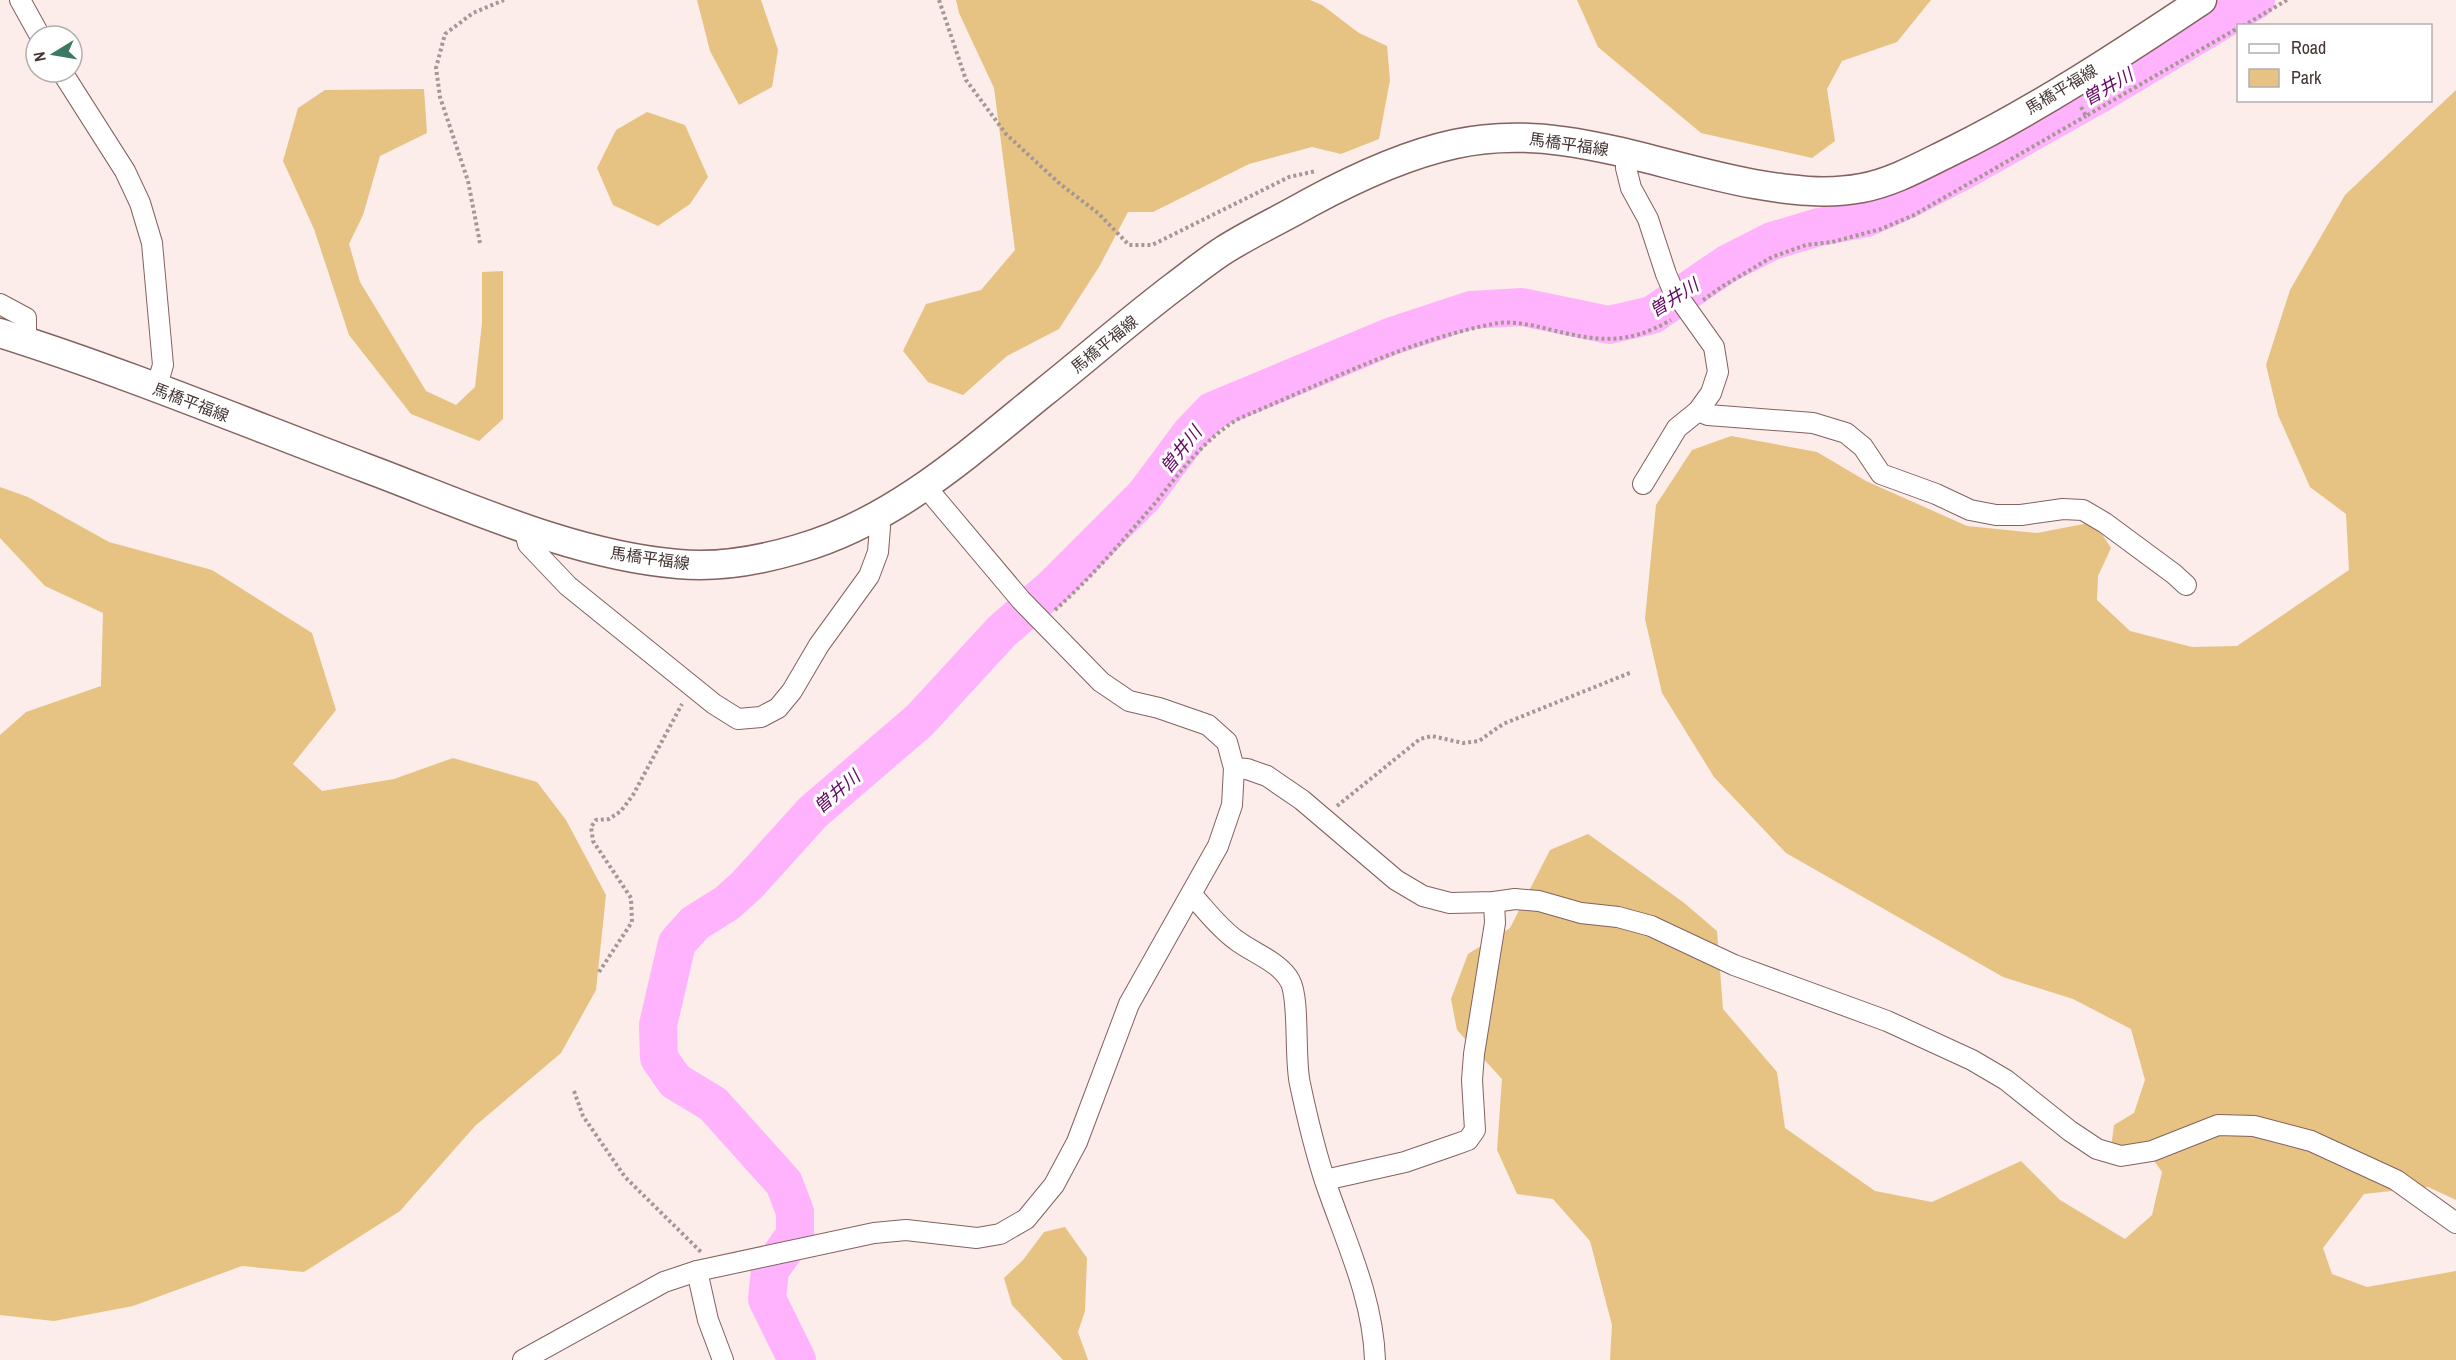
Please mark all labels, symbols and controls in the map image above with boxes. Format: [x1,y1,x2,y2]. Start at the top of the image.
north arrow [24,24,84,84]
legend [2237,24,2432,102]
text: Road [2291,35,2326,60]
text: N [28,50,51,64]
street label: 馬橋平福線 [2021,59,2101,119]
water label: 曽井川 [2078,61,2139,111]
text: Park [2291,65,2322,90]
street label: 馬橋平福線 [1528,128,1610,160]
water label: 曽井川 [1644,272,1705,322]
street label: 馬橋平福線 [1066,310,1142,378]
street label: 馬橋平福線 [150,377,232,427]
water label: 曽井川 [1154,419,1209,479]
street label: 馬橋平福線 [609,542,691,574]
water label: 曽井川 [808,763,867,819]

